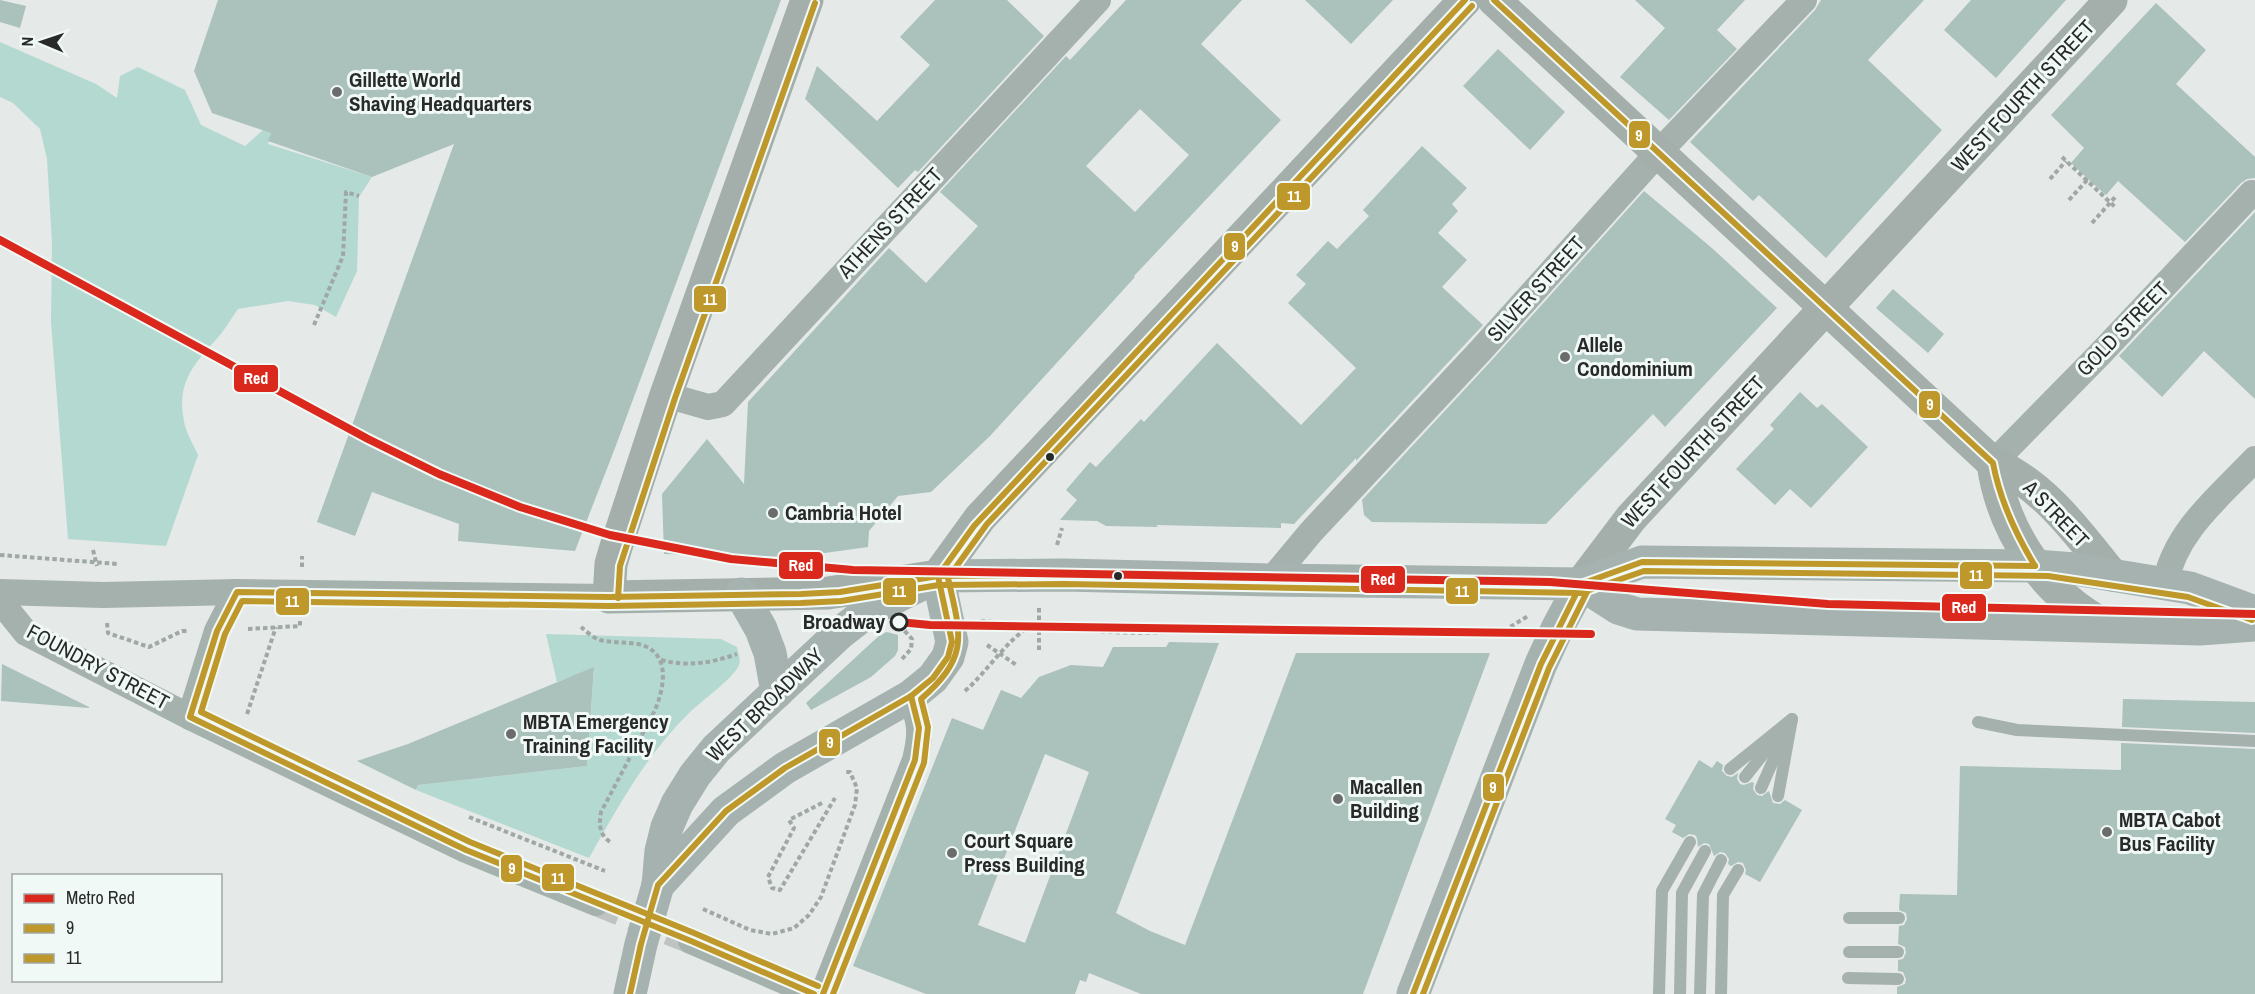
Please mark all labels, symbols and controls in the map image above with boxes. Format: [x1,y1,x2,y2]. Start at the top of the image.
north arrow [12,12,72,72]
street label: WEST FOURTH STREET [1944,13,2101,178]
text: N [16,36,38,47]
place label: Gillette World Shaving Headquarters [349,65,532,118]
marker: Gillette World Shaving Headquarters [330,85,344,99]
line badge: 9 [1628,120,1651,149]
text: 9 [1635,124,1643,146]
street label: ATHENS STREET [830,161,949,285]
line badge: 11 [1276,182,1311,211]
text: 11 [1287,185,1302,207]
street label: SILVER STREET [1480,229,1591,348]
line badge: 9 [1223,232,1246,261]
text: 9 [1231,235,1239,257]
street label: GOLD STREET [2070,275,2176,382]
line badge: 11 [693,285,727,313]
text: 11 [703,288,718,310]
place label: Allele Condominium [1577,330,1693,383]
marker: Allele Condominium [1558,350,1572,364]
line badge: Red [233,364,279,393]
text: Red [244,367,268,389]
street label: WEST FOURTH STREET [1614,369,1771,534]
line badge: 9 [1918,390,1941,419]
text: 9 [1926,393,1934,415]
unlabelled marker [1044,451,1056,463]
street label: A STREET [2016,473,2096,554]
place label: Cambria Hotel [785,498,902,527]
marker: Cambria Hotel [766,506,780,520]
line badge: Red [778,551,824,580]
text: Red [789,554,813,576]
line badge: 11 [1959,561,1993,590]
text: 11 [1969,564,1984,586]
line badge: Red [1360,565,1406,594]
text: Red [1371,568,1395,590]
unlabelled marker [1112,570,1124,582]
line badge: 11 [882,577,917,606]
line badge: 11 [1445,577,1479,605]
text: 11 [892,580,907,602]
text: 11 [1455,580,1470,602]
line badge: 11 [275,587,310,616]
text: 11 [285,590,300,612]
line badge: Red [1941,593,1987,622]
text: Red [1952,596,1976,618]
place label: Broadway [803,607,885,636]
marker: Broadway [890,613,908,631]
street label: FOUNDRY STREET [22,617,175,716]
street label: WEST BROADWAY [700,641,830,768]
place label: MBTA Emergency Training Facility [523,707,669,760]
marker: MBTA Emergency Training Facility [504,727,518,741]
line badge: 9 [818,728,841,757]
text: 9 [826,731,834,753]
place label: Macallen Building [1350,772,1423,825]
line badge: 9 [1482,773,1505,802]
text: 9 [1489,776,1497,798]
marker: Macallen Building [1331,792,1345,806]
place label: MBTA Cabot Bus Facility [2119,805,2221,858]
marker: MBTA Cabot Bus Facility [2100,825,2114,839]
place label: Court Square Press Building [964,826,1085,879]
marker: Court Square Press Building [945,846,959,860]
line badge: 9 [500,854,523,883]
text: 9 [508,857,516,879]
line badge: 11 [541,863,575,892]
text: 11 [551,867,566,889]
legend [12,874,222,982]
text: Metro Red [66,885,135,910]
text: 9 [66,915,74,940]
text: 11 [66,945,82,970]

